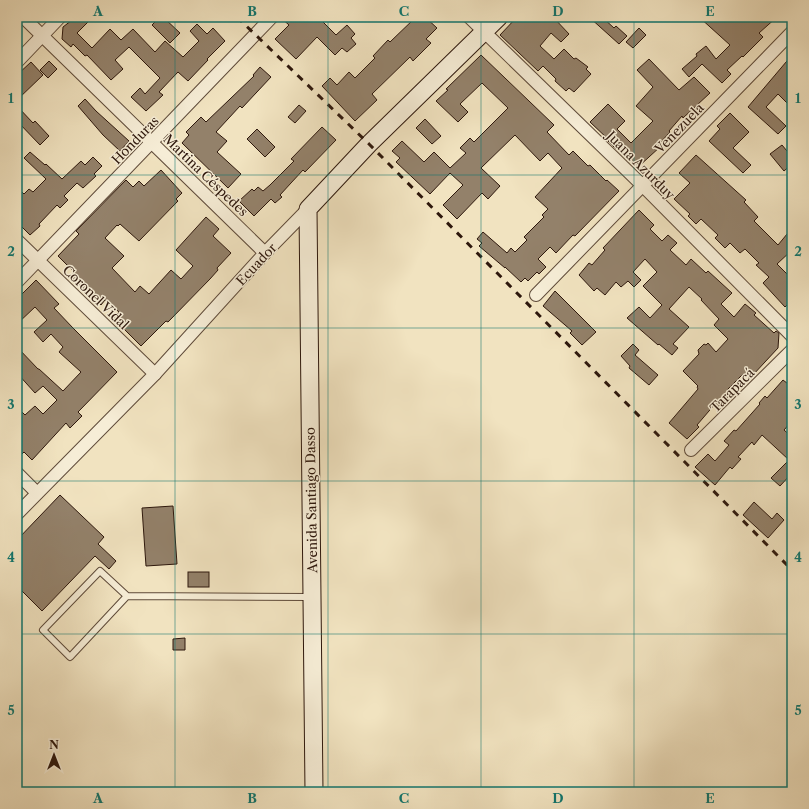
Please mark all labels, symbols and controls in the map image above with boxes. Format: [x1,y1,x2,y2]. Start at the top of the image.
text: A [92,3,104,19]
text: B [247,3,257,19]
text: C [399,3,409,19]
text: D [552,3,564,19]
text: E [705,3,715,19]
text: 1 [8,90,14,106]
text: 1 [795,90,801,106]
street label: Venezuela [650,99,707,157]
street label: Honduras [108,112,162,167]
street label: Juana Azurduy [602,126,679,203]
street label: Martina Céspedes [160,131,252,220]
street label: Ecuador [232,239,280,288]
text: 2 [7,243,15,259]
text: 2 [794,243,802,259]
street label: Coronel Vidal [60,262,132,333]
street label: Tarapacá [706,364,758,416]
text: 3 [7,396,15,412]
text: 3 [794,396,802,412]
street label: Avenida Santiago Dasso [302,427,320,574]
text: 4 [7,549,15,565]
text: 4 [794,549,802,565]
text: 5 [7,702,15,718]
text: 5 [794,702,802,718]
north arrow [34,735,74,775]
text: N [49,738,59,752]
text: A [92,790,104,806]
text: B [247,790,257,806]
text: C [399,790,409,806]
text: D [552,790,564,806]
text: E [705,790,715,806]

